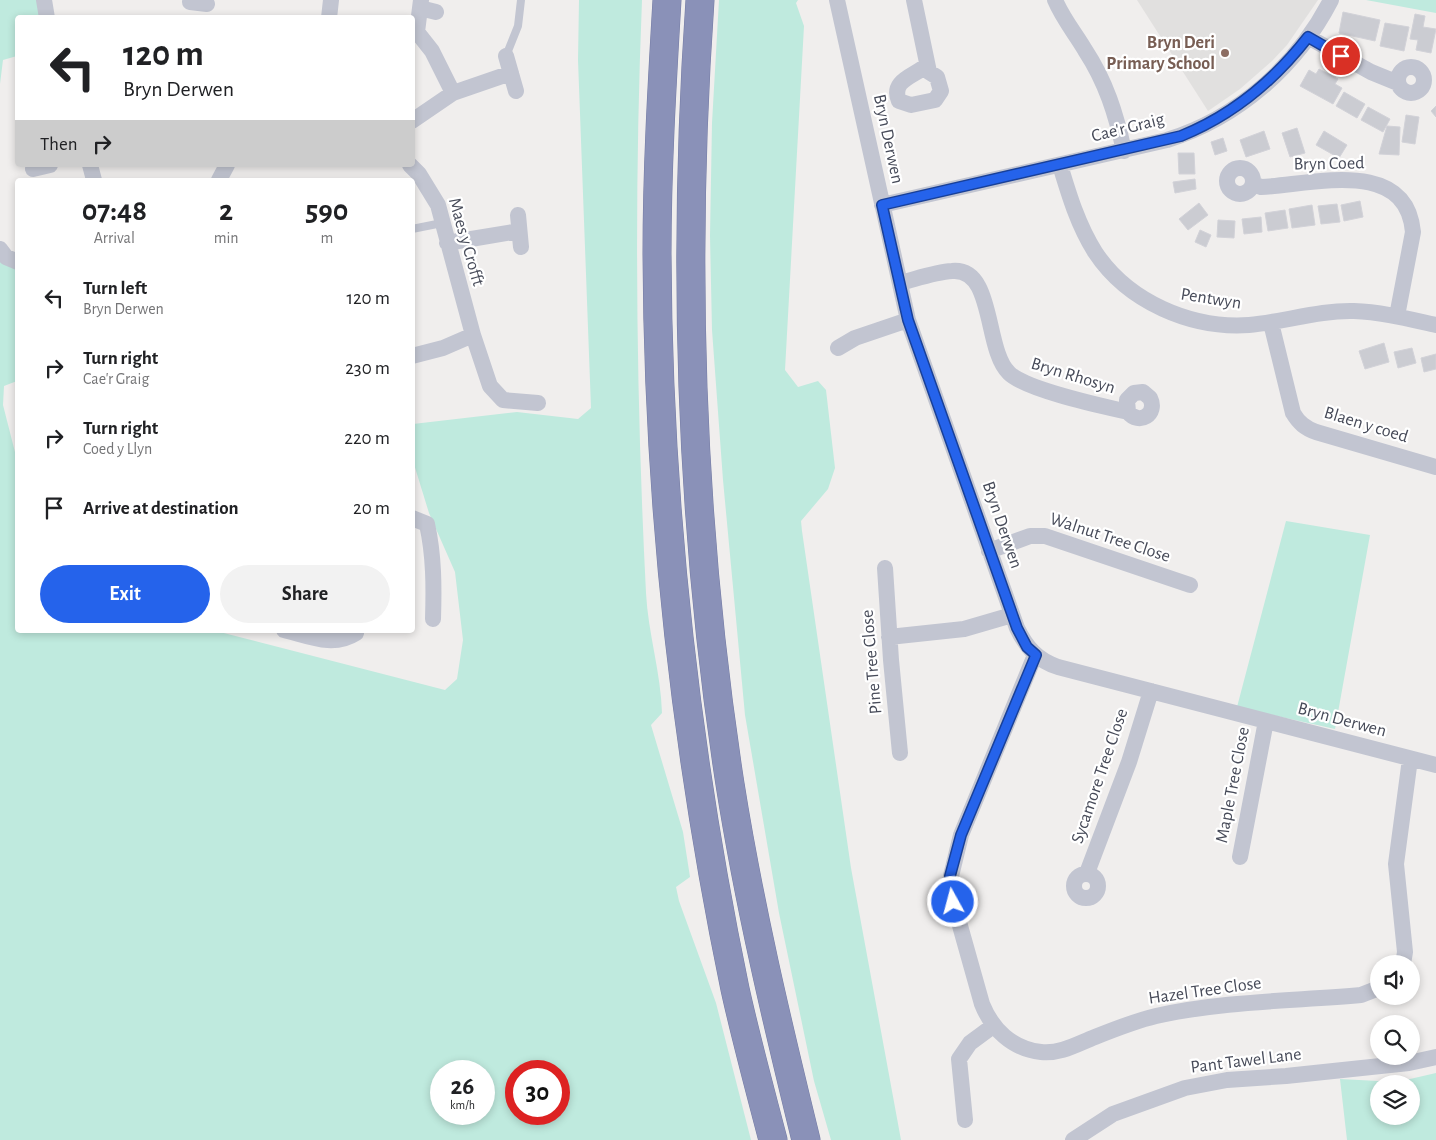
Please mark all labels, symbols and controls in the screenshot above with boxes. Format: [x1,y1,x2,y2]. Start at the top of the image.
place label: Bryn Deri Primary School [1106,34,1215,73]
icon: left [40,35,105,100]
pin [1320,35,1362,77]
text: 120 m [123,37,204,72]
icon: arrive [1327,42,1355,70]
marker: Bryn Deri Primary School [1219,47,1231,59]
text: Bryn Derwen [123,78,234,100]
street label: Bryn Derwen [870,93,906,185]
street label: Cae'r Graig [1090,110,1167,146]
icon: right [88,130,116,158]
text: Then [40,135,78,154]
street label: Bryn Coed [1293,154,1365,174]
text: 07:48 [82,196,147,226]
text: 2 [219,196,233,226]
text: 590 [305,196,348,226]
street label: Maes y Crofft [445,196,487,288]
text: Arrival [94,230,135,246]
text: min [214,230,239,246]
text: m [320,230,333,246]
text: Turn left [83,279,147,298]
icon: left [40,284,68,312]
street label: Pentwyn [1179,285,1243,313]
text: 120 m [346,289,390,308]
text: Bryn Derwen [83,301,164,317]
text: Turn right [83,349,158,368]
icon: right [40,354,68,382]
street label: Bryn Rhosyn [1029,355,1117,397]
text: 230 m [345,359,390,378]
text: Cae'r Graig [83,371,149,387]
street label: Blaen y coed [1322,404,1410,446]
text: Turn right [83,419,158,438]
icon: right [40,424,68,452]
text: 220 m [344,429,390,448]
text: Coed y Llyn [83,441,152,457]
street label: Bryn Derwen [979,479,1025,571]
icon: arrive [40,494,68,522]
text: Arrive at destination [83,499,239,518]
text: 20 m [353,499,390,518]
street label: Walnut Tree Close [1047,510,1173,566]
button: Exit [40,565,210,623]
button: Share [220,565,390,623]
street label: Pine Tree Close [858,609,886,715]
street label: Bryn Derwen [1296,700,1388,740]
street label: Sycamore Tree Close [1069,706,1131,846]
street label: Maple Tree Close [1213,725,1253,845]
position arrow [926,875,978,927]
map controls [1370,955,1420,1125]
button: sound [1370,955,1420,1005]
street label: Hazel Tree Close [1147,974,1263,1008]
button: search [1370,1015,1420,1065]
street label: Pant Tawel Lane [1190,1045,1302,1077]
speed limit sign: 30 [505,1060,570,1125]
text: 26 [451,1074,474,1099]
button: layers [1370,1075,1420,1125]
text: km/h [450,1099,475,1111]

